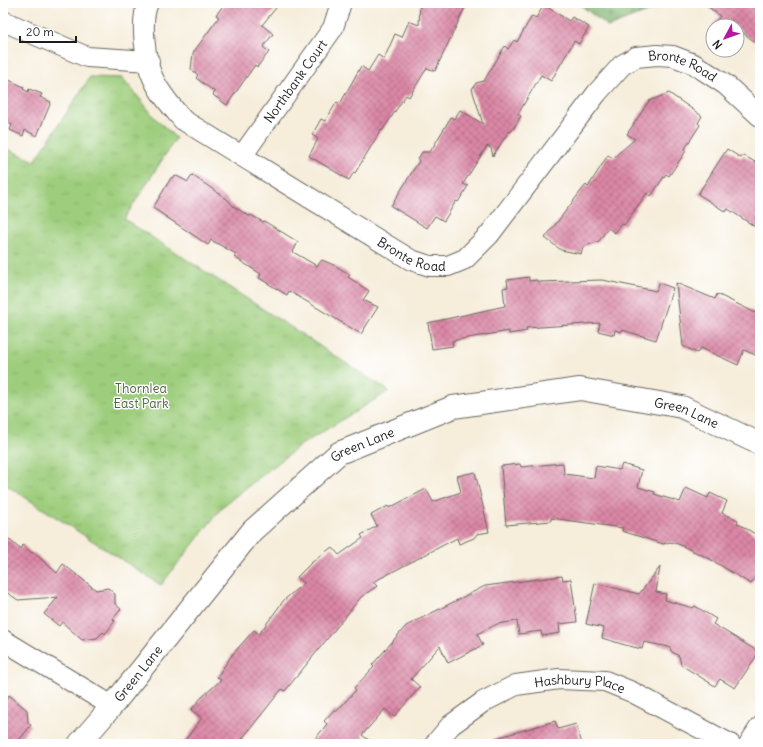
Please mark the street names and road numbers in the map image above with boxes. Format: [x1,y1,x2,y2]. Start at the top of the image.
street label: Northbank Court [260,36,331,126]
street label: Bronte Road [647,46,721,85]
street label: Bronte Road [374,233,446,275]
street label: Green Lane [653,394,722,432]
street label: Green Lane [326,423,397,466]
street label: Green Lane [110,642,166,705]
street label: Hashbury Place [533,670,628,697]

